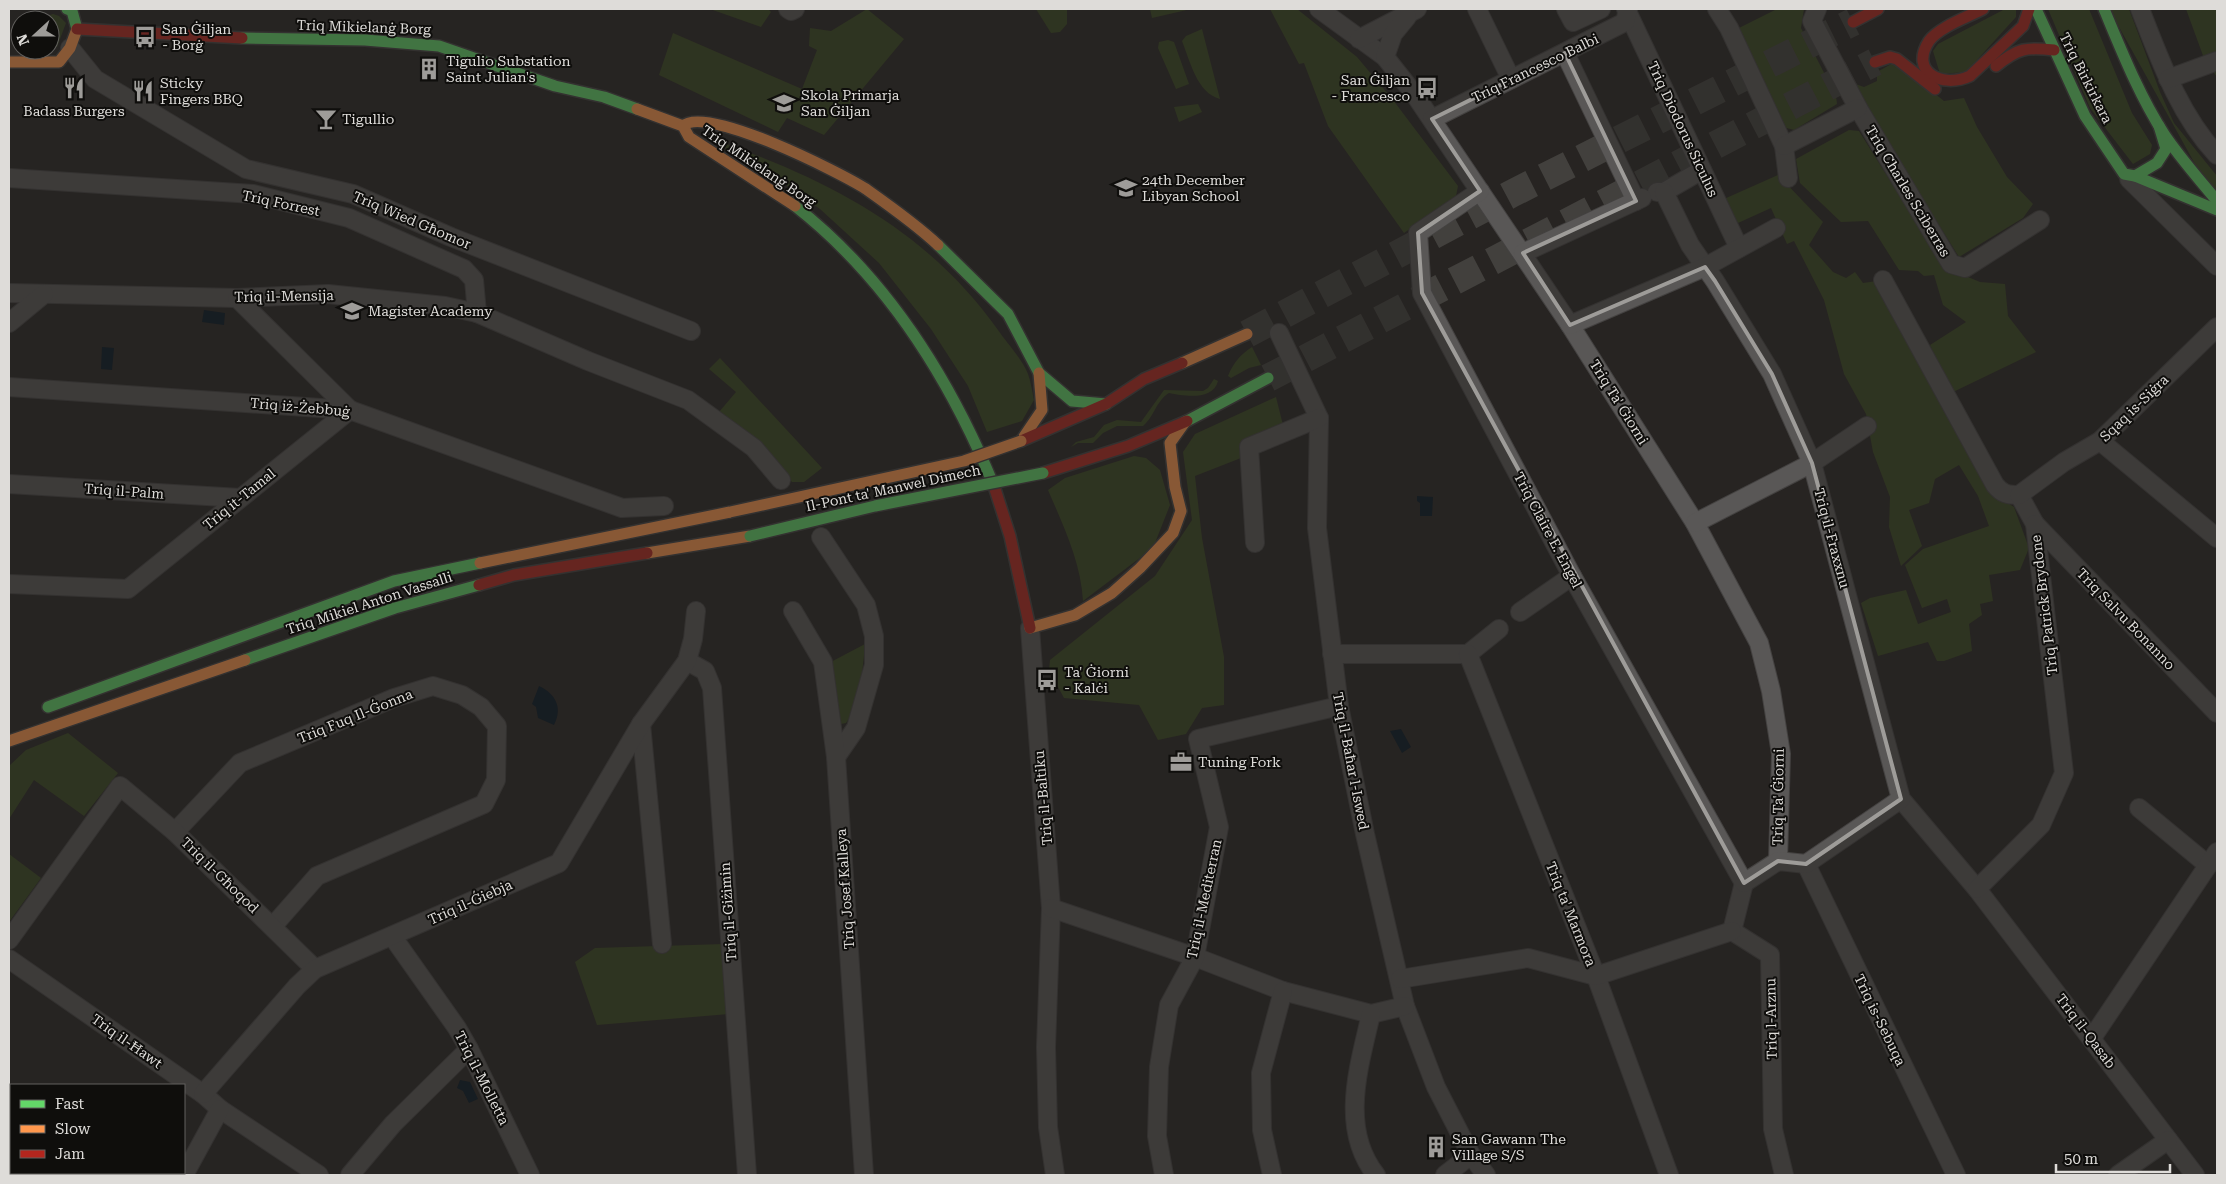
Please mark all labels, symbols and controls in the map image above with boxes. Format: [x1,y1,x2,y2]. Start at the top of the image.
north arrow [10,10,60,60]
street label: Triq Mikielanġ Borg [296,17,432,37]
place label: San Ġiljan - Borġ [162,21,231,53]
bus stop icon: San Ġiljan - Borġ [132,24,158,50]
street label: Triq Francesco Balbi [1469,30,1602,106]
street label: Triq Birkirkara [2056,30,2116,126]
text: N [13,32,32,48]
place label: Tigulio Substation Saint Julian's [446,53,571,85]
building icon: Tigulio Substation Saint Julian's [416,56,442,82]
street label: Triq Diodorus Siculus [1645,59,1722,200]
place label: San Ġiljan - Francesco [1331,72,1410,104]
restaurant icon: Badass Burgers [61,75,87,101]
place label: Sticky Fingers BBQ [160,75,243,107]
bus stop icon: San Ġiljan - Francesco [1414,75,1440,101]
restaurant icon: Sticky Fingers BBQ [130,78,156,104]
place label: Skola Primarja San Ġiljan [801,87,900,119]
school or university icon: Skola Primarja San Ġiljan [771,90,797,116]
place label: Badass Burgers [23,103,125,119]
bar icon: Tigullio [313,106,339,132]
place label: Tigullio [342,111,394,127]
street label: Triq Mikielanġ Borg [699,122,819,210]
street label: Triq Charles Sciberras [1862,123,1954,260]
place label: 24th December Libyan School [1142,172,1245,204]
school or university icon: 24th December Libyan School [1113,175,1139,201]
street label: Triq Forrest [241,187,321,219]
street label: Triq Wied Għomor [351,188,474,252]
street label: Triq il-Mensija [234,287,334,305]
school or university icon: Magister Academy [339,298,365,324]
place label: Magister Academy [368,303,493,319]
street label: Triq Ta' Ġiorni [1587,357,1652,448]
street label: Sqaq is-Siġra [2096,371,2172,445]
street label: Triq iż-Żebbuġ [249,395,351,419]
street label: Il-Pont ta' Manwel Dimech [804,462,982,514]
street label: Triq it-Tamal [200,465,279,533]
street label: Triq Claire E. Engel [1511,469,1586,591]
street label: Triq il-Palm [83,480,165,502]
street label: Triq il-Fraxxnu [1811,486,1853,590]
street label: Triq Patrick Brydone [2027,534,2061,676]
street label: Triq Salvu Bonanno [2074,565,2178,673]
street label: Triq Mikiel Anton Vassalli [284,568,455,637]
place label: Ta' Ġiorni - Kalċi [1064,664,1130,696]
bus stop icon: Ta' Ġiorni - Kalċi [1034,667,1060,693]
street label: Triq Fuq Il-Ǵonna [295,684,415,746]
street label: Triq il-Baħar l-Iswed [1330,691,1372,831]
street label: Triq Ta' Ġiorni [1769,748,1787,846]
office icon: Tuning Fork [1168,749,1194,775]
street label: Triq il-Baltiku [1031,750,1055,846]
place label: Tuning Fork [1198,754,1281,770]
street label: Triq Josef Kalleya [833,828,857,950]
street label: Triq il-Għoqod [178,834,262,916]
street label: Triq il-Mediterran [1183,838,1225,960]
street label: Triq ta' Marmora [1543,859,1599,969]
street label: Triq il-Giżimin [717,862,739,962]
street label: Triq il-Ǵiebja [425,875,515,928]
street label: Triq is-Sebuqa [1851,972,1909,1069]
street label: Triq l-Arznu [1762,978,1780,1060]
street label: Triq il-Qasab [2053,991,2119,1071]
street label: Triq il-Ħawt [88,1011,166,1071]
street label: Triq il-Molletta [451,1028,513,1128]
legend [10,1084,185,1174]
text: Fast [55,1095,85,1113]
text: Slow [55,1120,91,1138]
place label: San Gawann The Village S/S [1452,1131,1566,1163]
building icon: San Gawann The Village S/S [1423,1134,1449,1160]
scale bar [2056,1142,2170,1174]
text: Jam [55,1145,85,1163]
text: 50 m [2064,1150,2099,1168]

